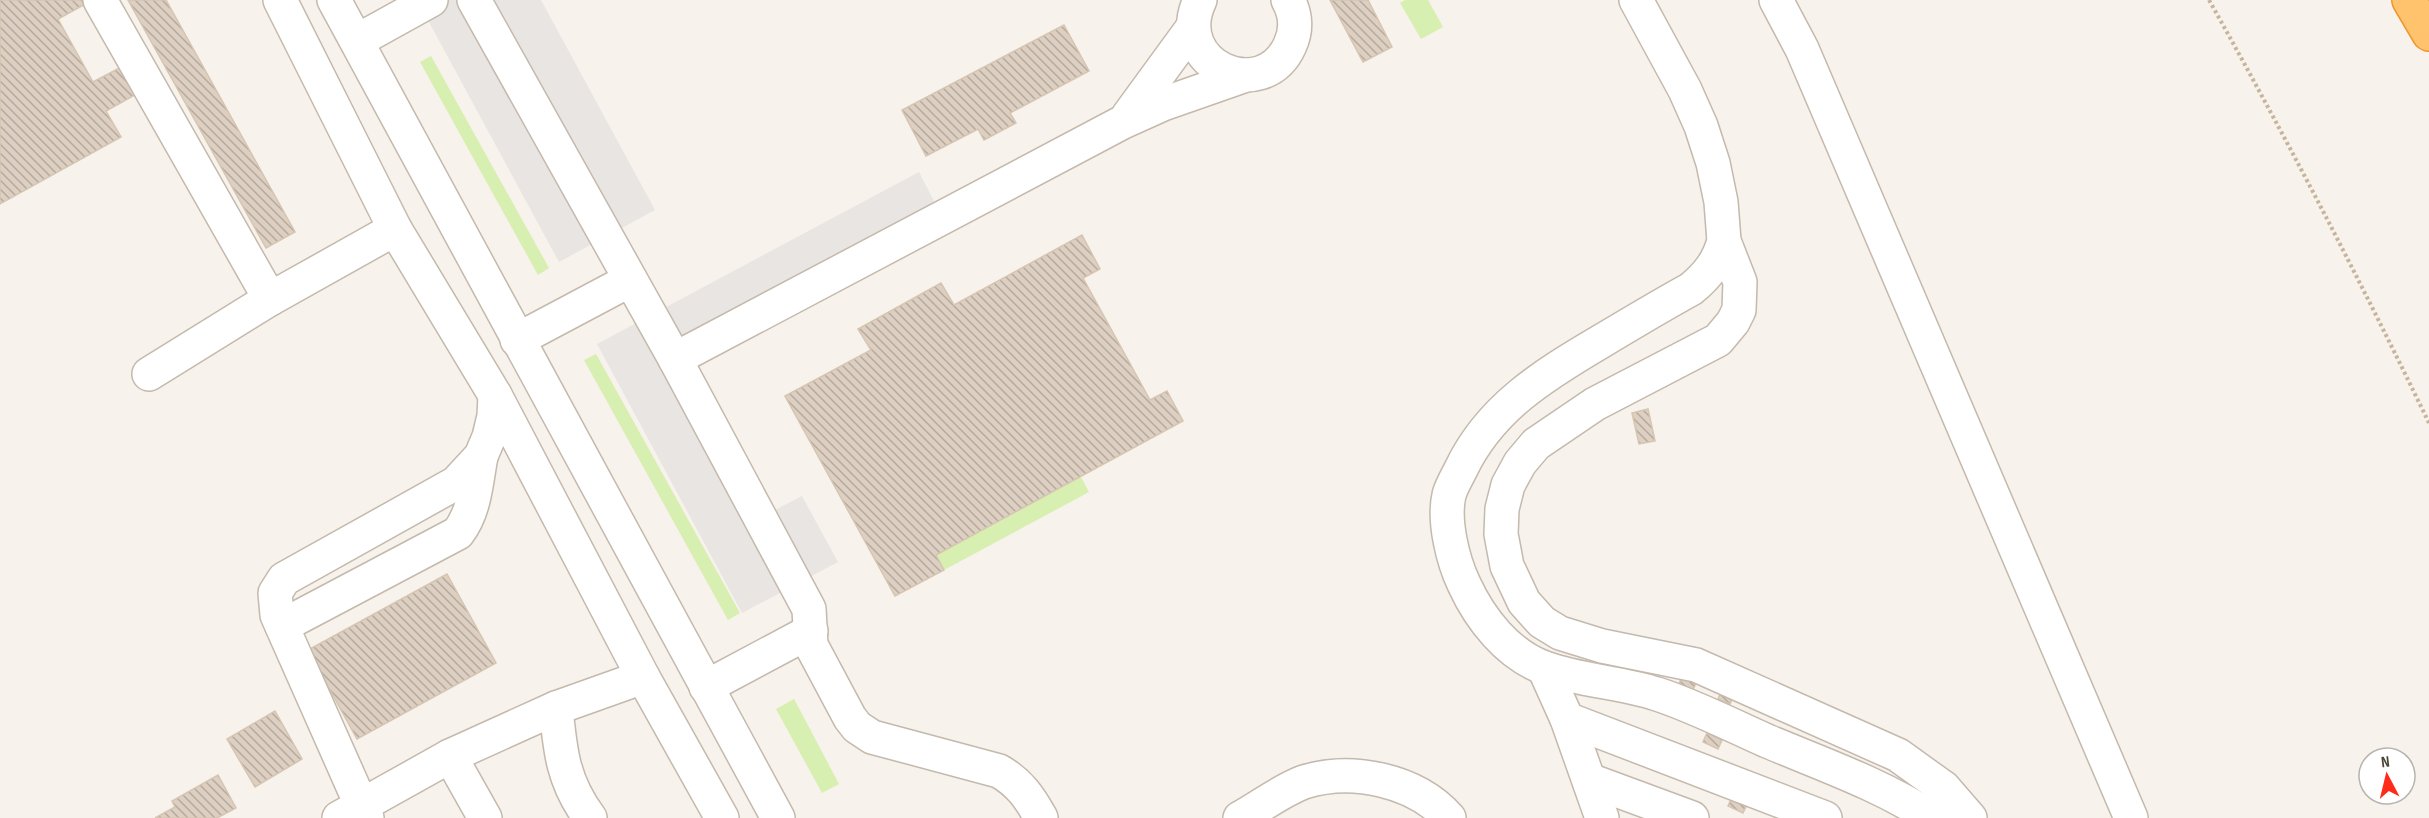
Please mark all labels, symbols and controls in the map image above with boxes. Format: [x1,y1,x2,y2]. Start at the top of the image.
north arrow [2357,746,2417,806]
text: N [2380,753,2391,773]

